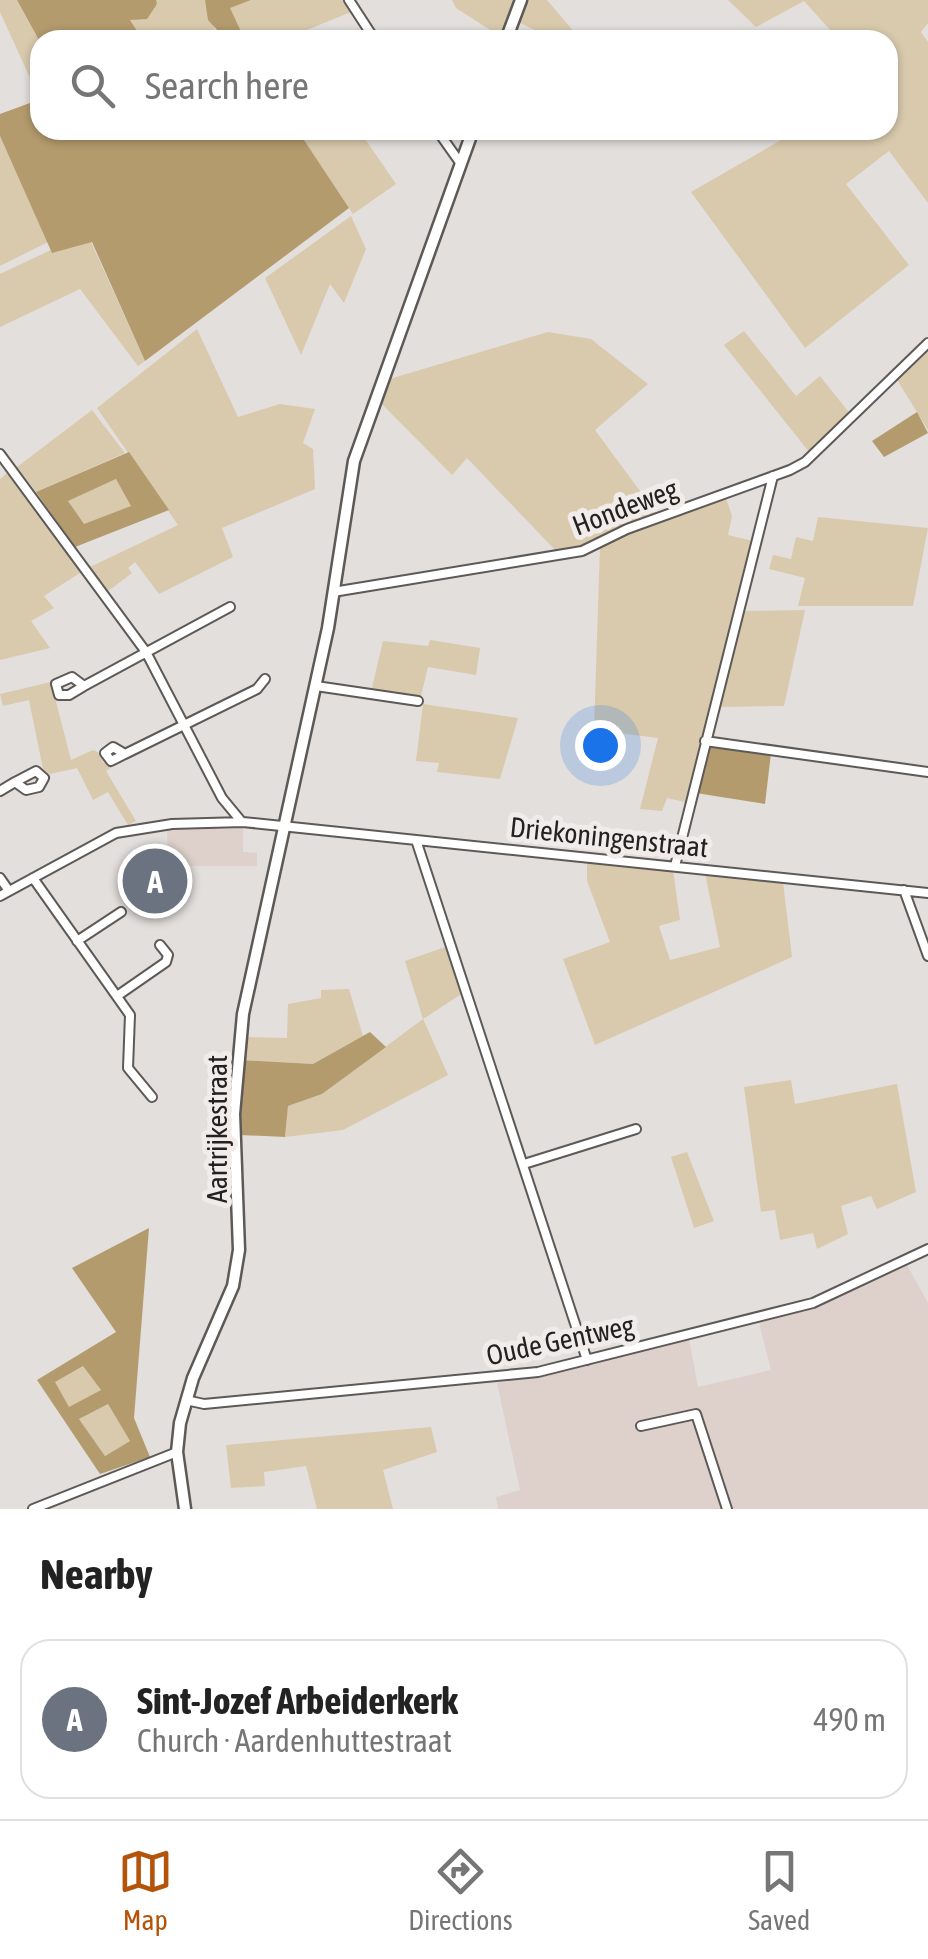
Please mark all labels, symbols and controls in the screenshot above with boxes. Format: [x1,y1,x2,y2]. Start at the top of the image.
search box [30,30,898,140]
icon: search [65,58,120,113]
text: Search here [145,64,309,107]
street label: Hondeweg [568,472,682,542]
your location [575,720,626,771]
street label: Driekoningenstraat [508,811,710,863]
pin: A [122,844,188,918]
street label: Aartrijkestraat [201,1055,233,1203]
street label: Oude Gentweg [483,1309,637,1371]
text: Nearby [40,1550,153,1598]
text: Sint-Jozef Arbeiderkerk [137,1679,458,1722]
text: A [67,1701,82,1738]
text: 490 m [813,1701,886,1738]
text: Church · Aardenhuttestraat [137,1722,452,1759]
tab: Map [118,1844,173,1936]
tab: Directions [408,1844,513,1936]
tab: Saved [748,1844,810,1936]

